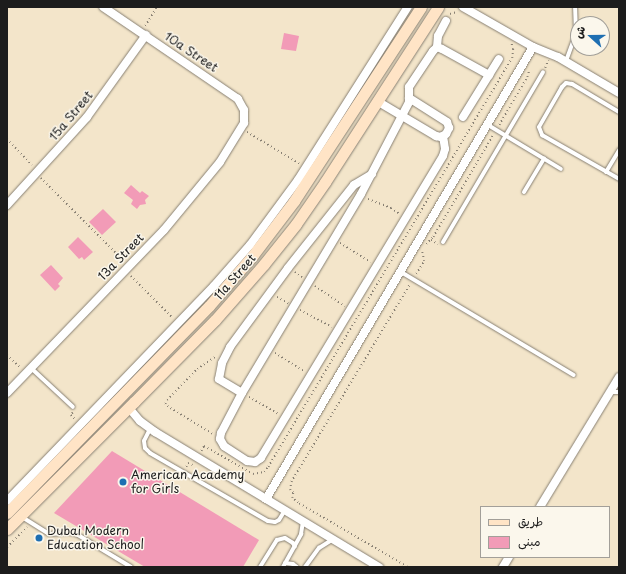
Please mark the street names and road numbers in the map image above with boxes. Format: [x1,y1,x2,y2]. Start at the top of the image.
street label: 10a Street [162,29,220,75]
street label: 15a Street [46,88,96,144]
street label: 13a Street [95,230,147,284]
street label: 11a Street [211,251,259,303]

